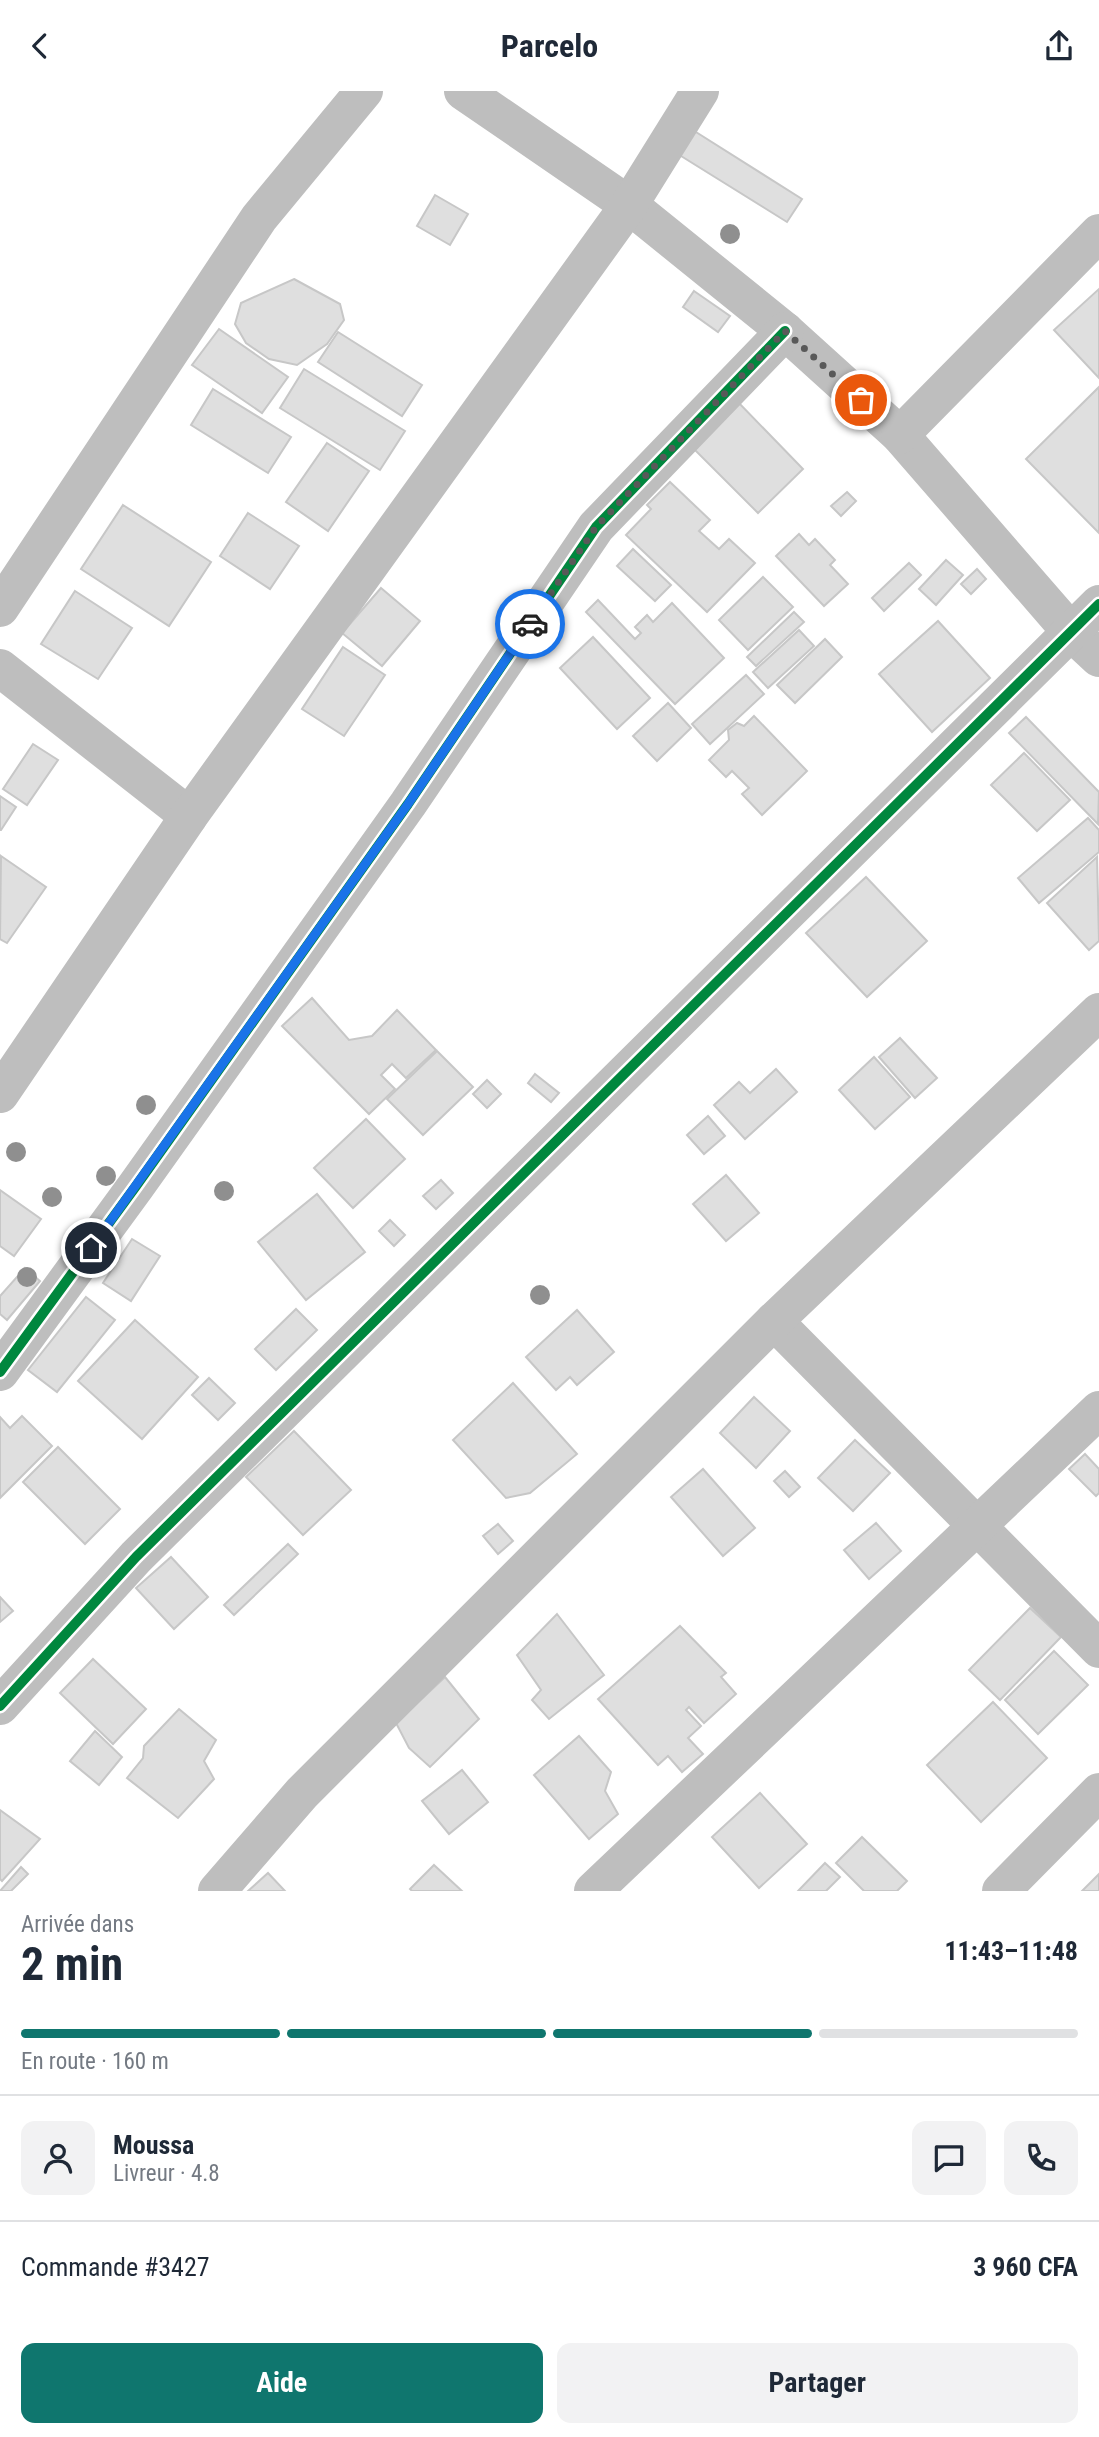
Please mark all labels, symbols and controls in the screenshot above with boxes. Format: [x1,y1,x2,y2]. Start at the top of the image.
icon: back [21,27,59,65]
text: Parcelo [501,27,598,65]
icon: share [1040,27,1078,65]
pin [831,370,891,430]
icon: bag [842,381,880,419]
courier [495,589,565,659]
icon: car [511,605,549,643]
pin [61,1218,121,1278]
icon: home [72,1229,110,1267]
text: Arrivée dans [21,1911,134,1938]
text: 11:43–11:48 [944,1936,1078,1966]
text: 2 min [21,1937,123,1991]
text: En route · 160 m [21,2048,169,2075]
button: person [21,2121,95,2195]
button: chat [912,2121,986,2195]
button: phone [1004,2121,1078,2195]
text: Moussa [113,2130,194,2160]
text: Livreur · 4.8 [113,2160,220,2187]
text: Commande #3427 [21,2252,210,2282]
text: 3 960 CFA [973,2252,1078,2282]
button: Aide [21,2343,543,2423]
button: Partager [557,2343,1078,2423]

